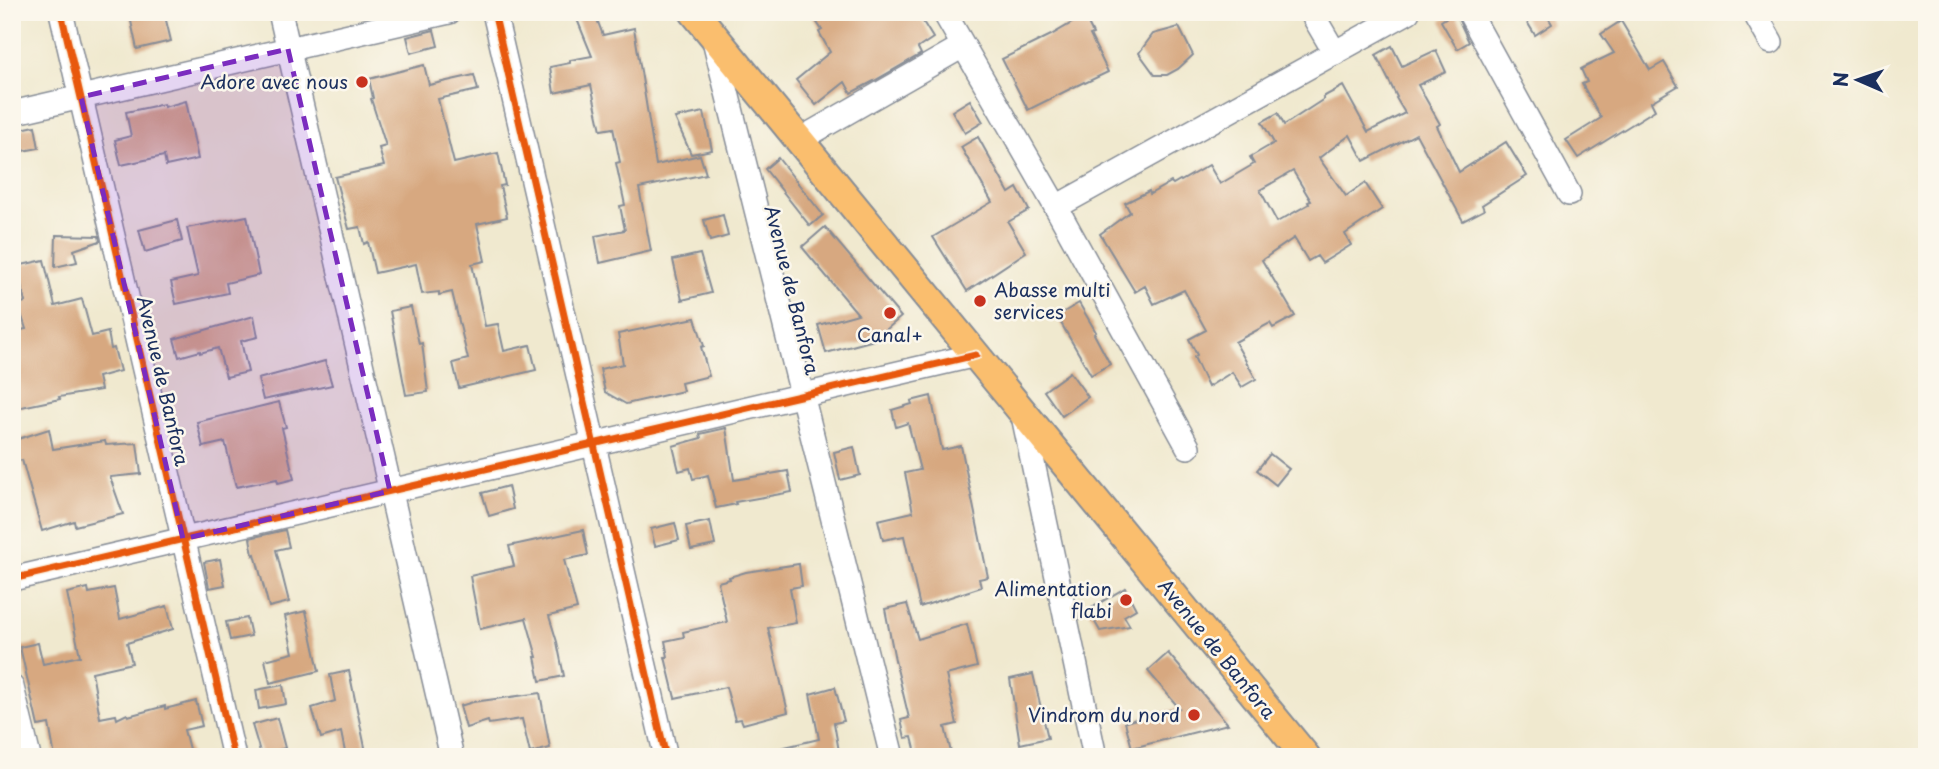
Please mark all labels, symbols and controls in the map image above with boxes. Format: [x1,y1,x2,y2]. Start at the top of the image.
north arrow [1824,46,1894,116]
place label: Adore avec nous [200,67,348,95]
text: N [1826,71,1854,87]
marker: Adore avec nous [354,74,370,90]
street label: Avenue de Banfora [758,202,828,377]
place label: Abasse multi services [994,275,1111,325]
street label: Avenue de Banfora [131,293,197,469]
marker: Abasse multi services [972,293,988,309]
marker: Canal+ [882,305,898,321]
place label: Canal+ [857,320,923,348]
street label: Avenue de Banfora [1152,572,1283,725]
place label: Alimentation flabi [995,574,1112,624]
marker: Alimentation flabi [1118,592,1134,608]
place label: Vindrom du nord [1028,700,1180,728]
marker: Vindrom du nord [1186,707,1202,723]

